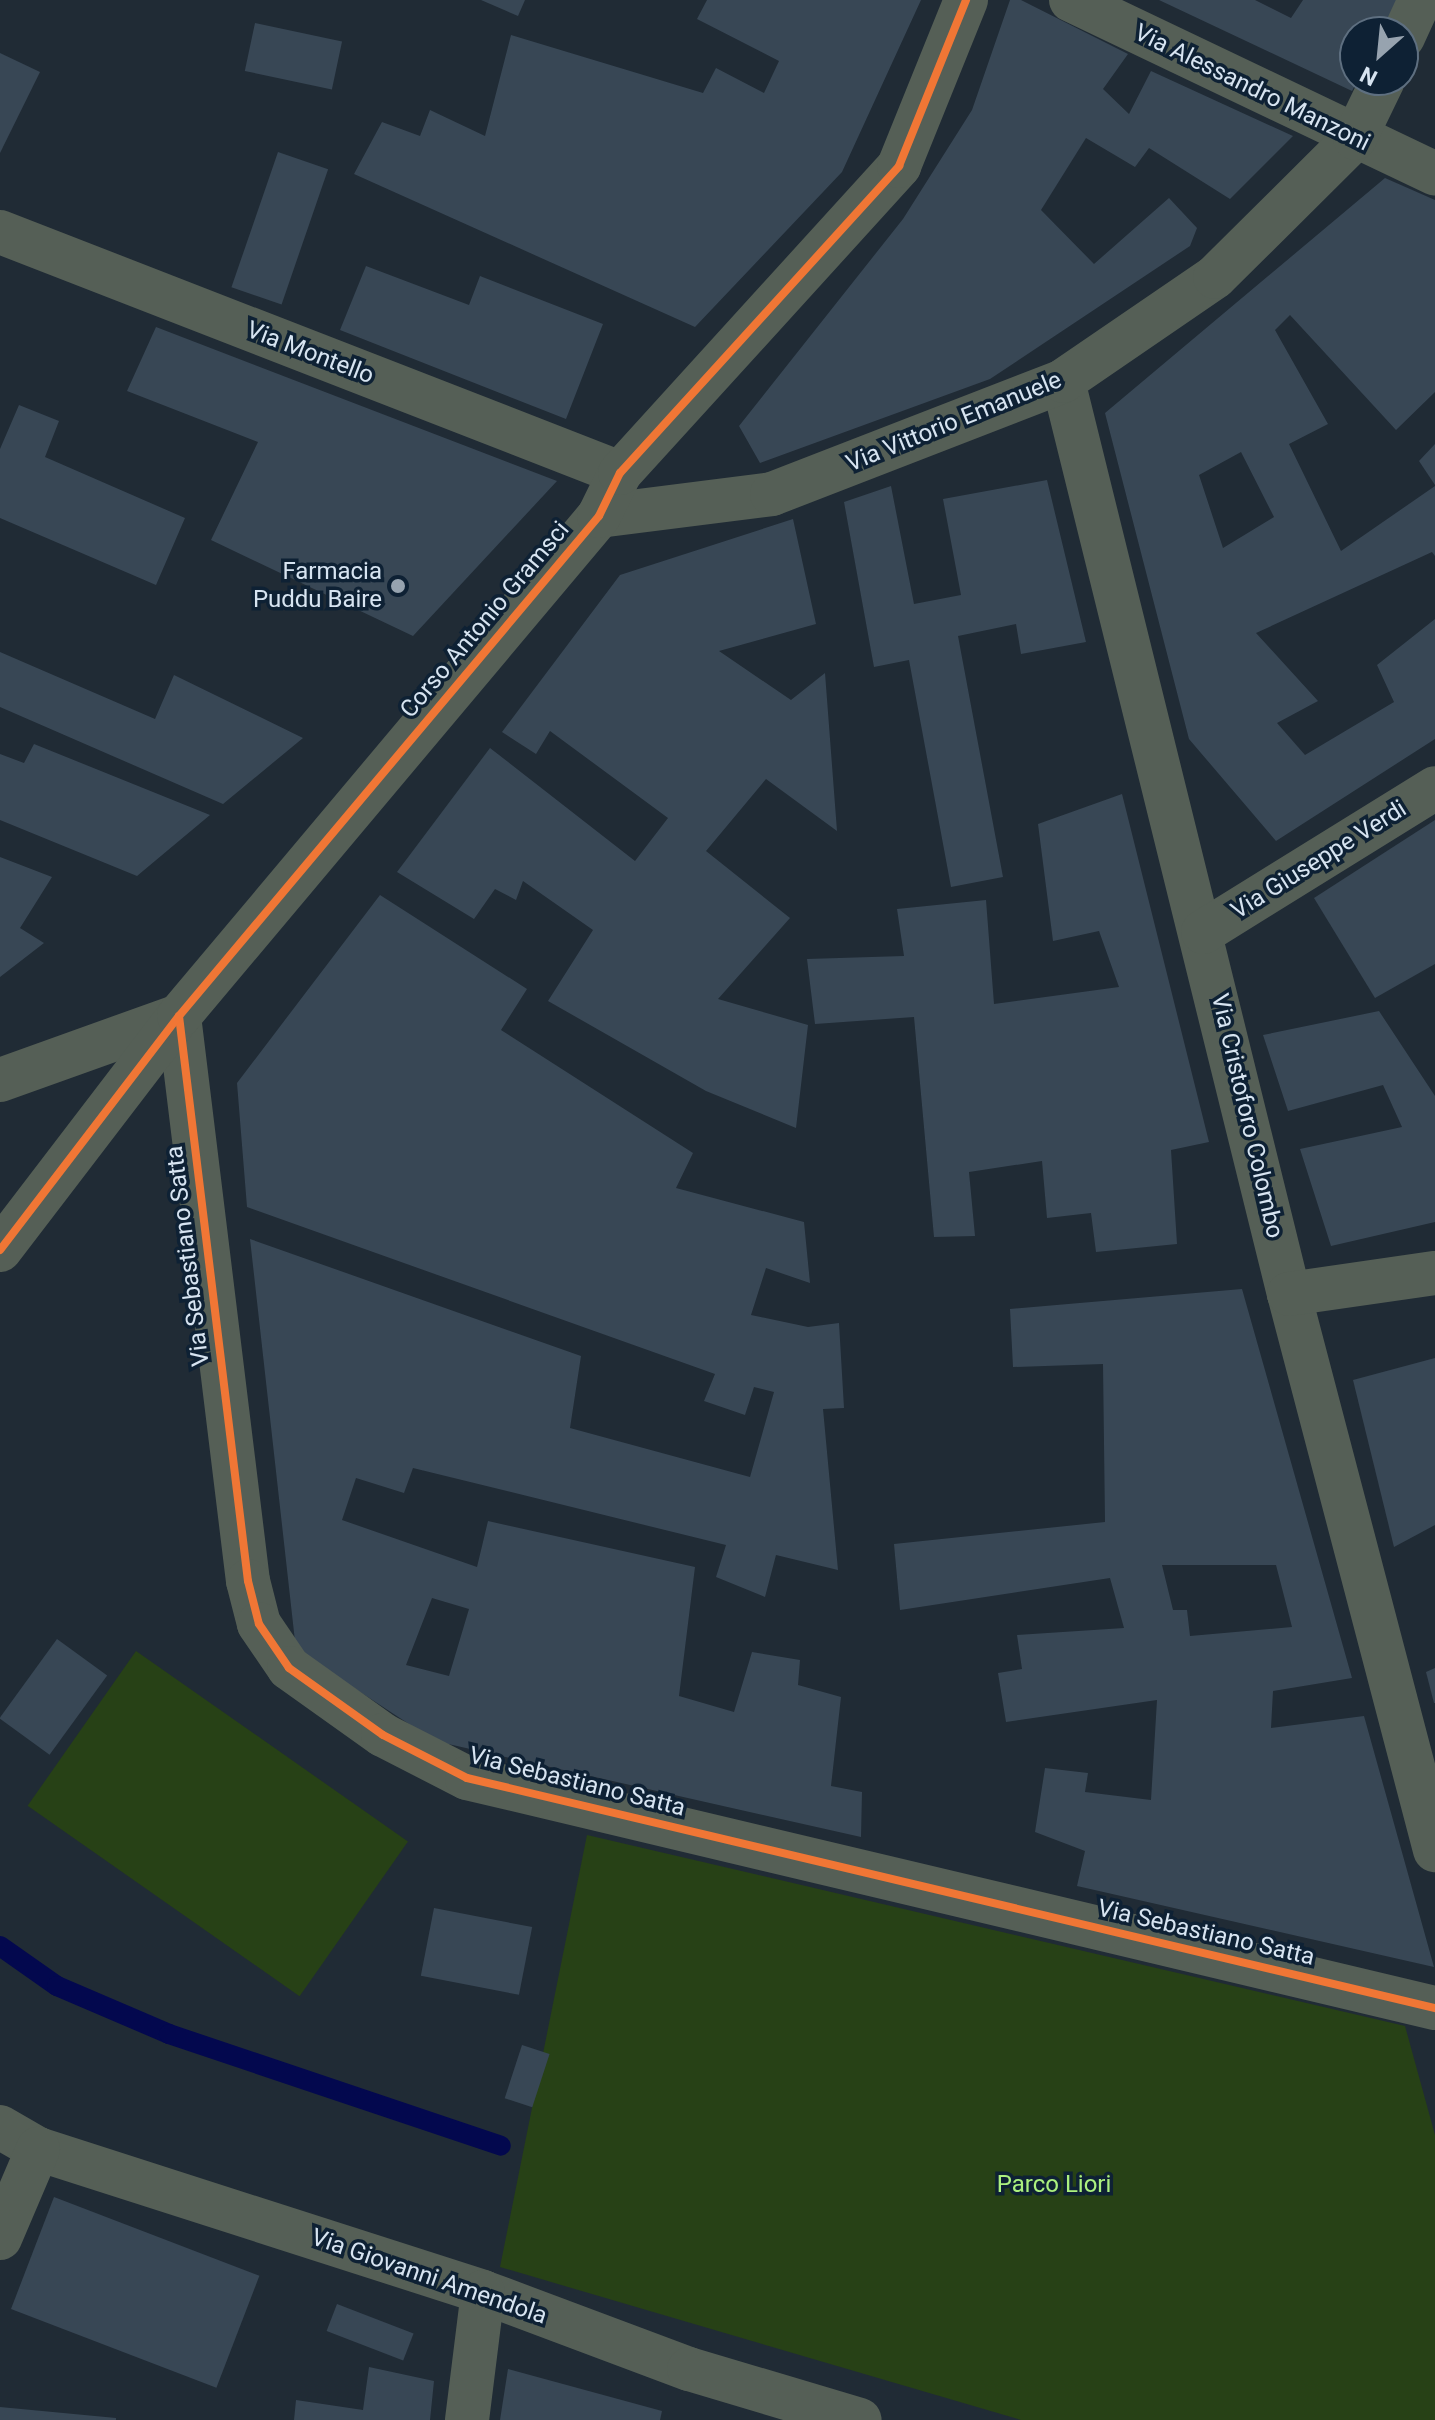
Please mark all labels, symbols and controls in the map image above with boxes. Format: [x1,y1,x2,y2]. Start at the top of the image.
north arrow [1339,16,1419,96]
street label: Via Alessandro Manzoni [1130,18,1374,158]
text: N [1356,61,1381,91]
street label: Via Montello [242,316,378,390]
street label: Via Vittorio Emanuele [842,366,1066,478]
street label: Corso Antonio Gramsci [394,516,576,724]
place label: Farmacia Puddu Baire [253,558,382,614]
marker: Farmacia Puddu Baire [389,577,407,595]
street label: Via Giuseppe Verdi [1226,795,1412,925]
street label: Via Cristoforo Colombo [1205,991,1289,1241]
street label: Via Sebastiano Satta [160,1144,216,1368]
street label: Via Sebastiano Satta [466,1741,688,1823]
street label: Via Sebastiano Satta [1095,1894,1317,1972]
park label: Parco Liori [997,2171,1111,2199]
street label: Via Giovanni Amendola [307,2223,551,2331]

